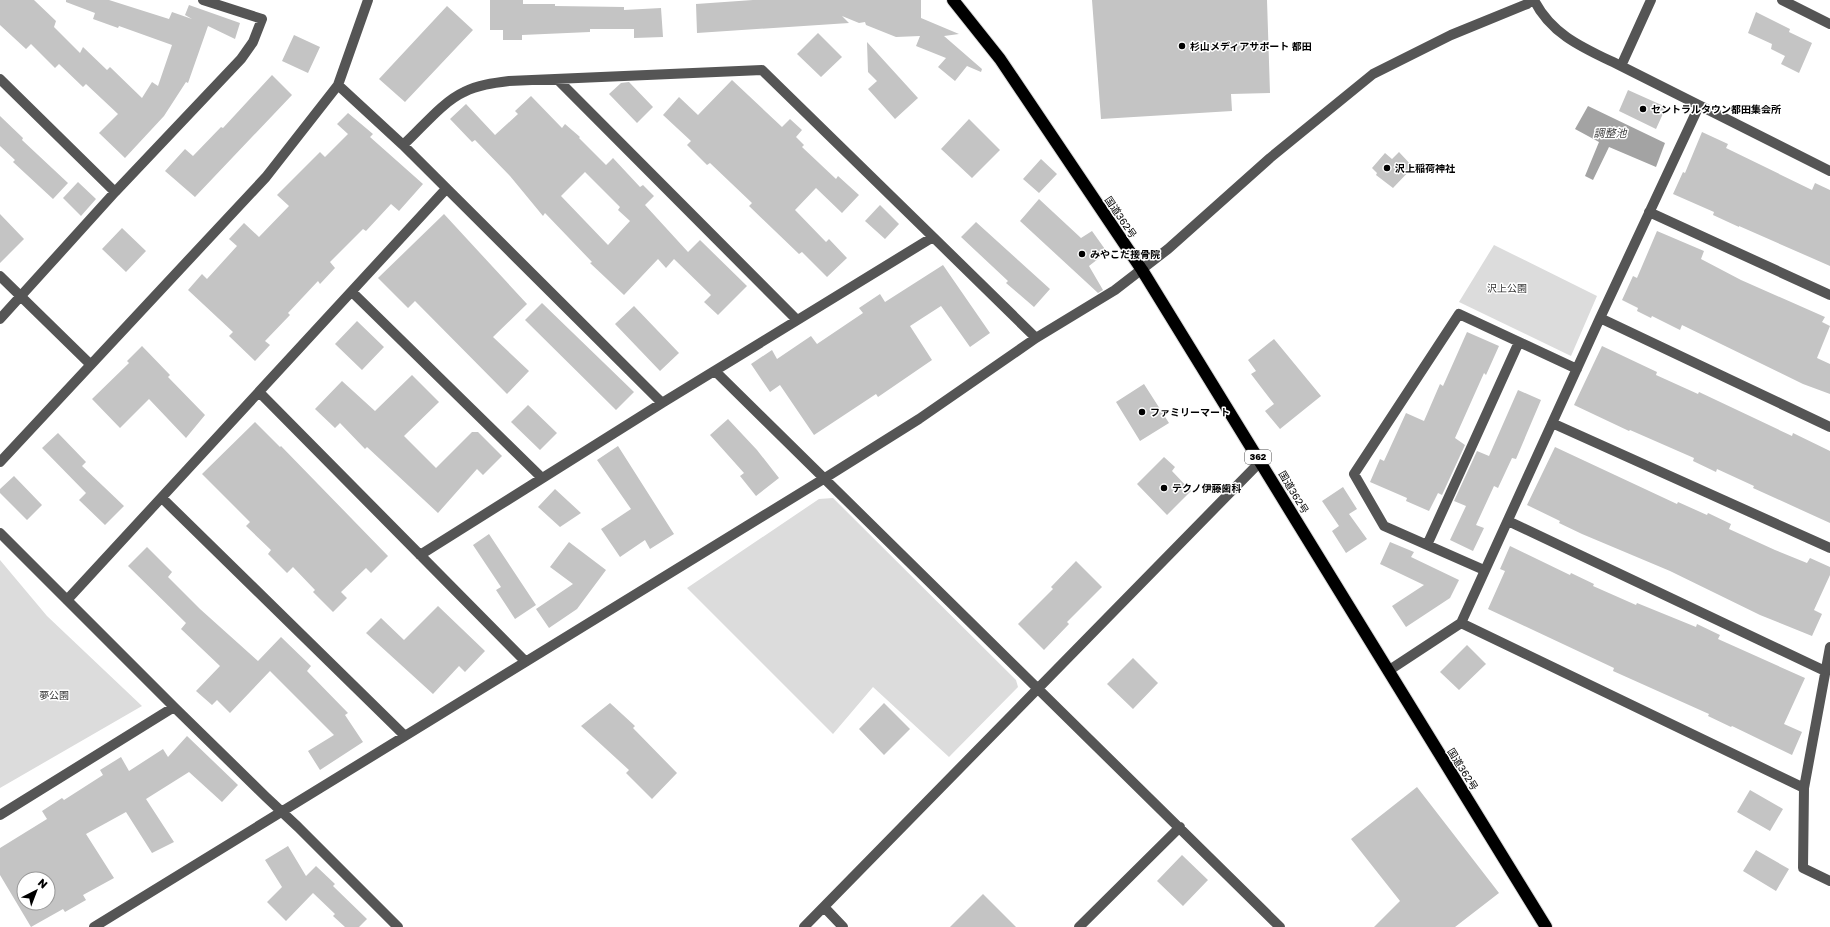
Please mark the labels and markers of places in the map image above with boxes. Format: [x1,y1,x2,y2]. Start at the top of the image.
place label: 杉山メディアサポート 都田 [1190,40,1312,52]
marker: 杉山メディアサポート 都田 [1177,41,1187,51]
place label: セントラルタウン都田集会所 [1651,103,1781,115]
marker: セントラルタウン都田集会所 [1638,104,1648,114]
place label: 沢上稲荷神社 [1395,162,1456,174]
marker: 沢上稲荷神社 [1382,163,1392,173]
place label: みやこだ接骨院 [1090,248,1160,260]
marker: みやこだ接骨院 [1077,249,1087,259]
place label: ファミリーマート [1150,406,1230,418]
marker: ファミリーマート [1137,407,1147,417]
place label: テクノ伊藤歯科 [1172,482,1241,494]
marker: テクノ伊藤歯科 [1159,483,1169,493]

